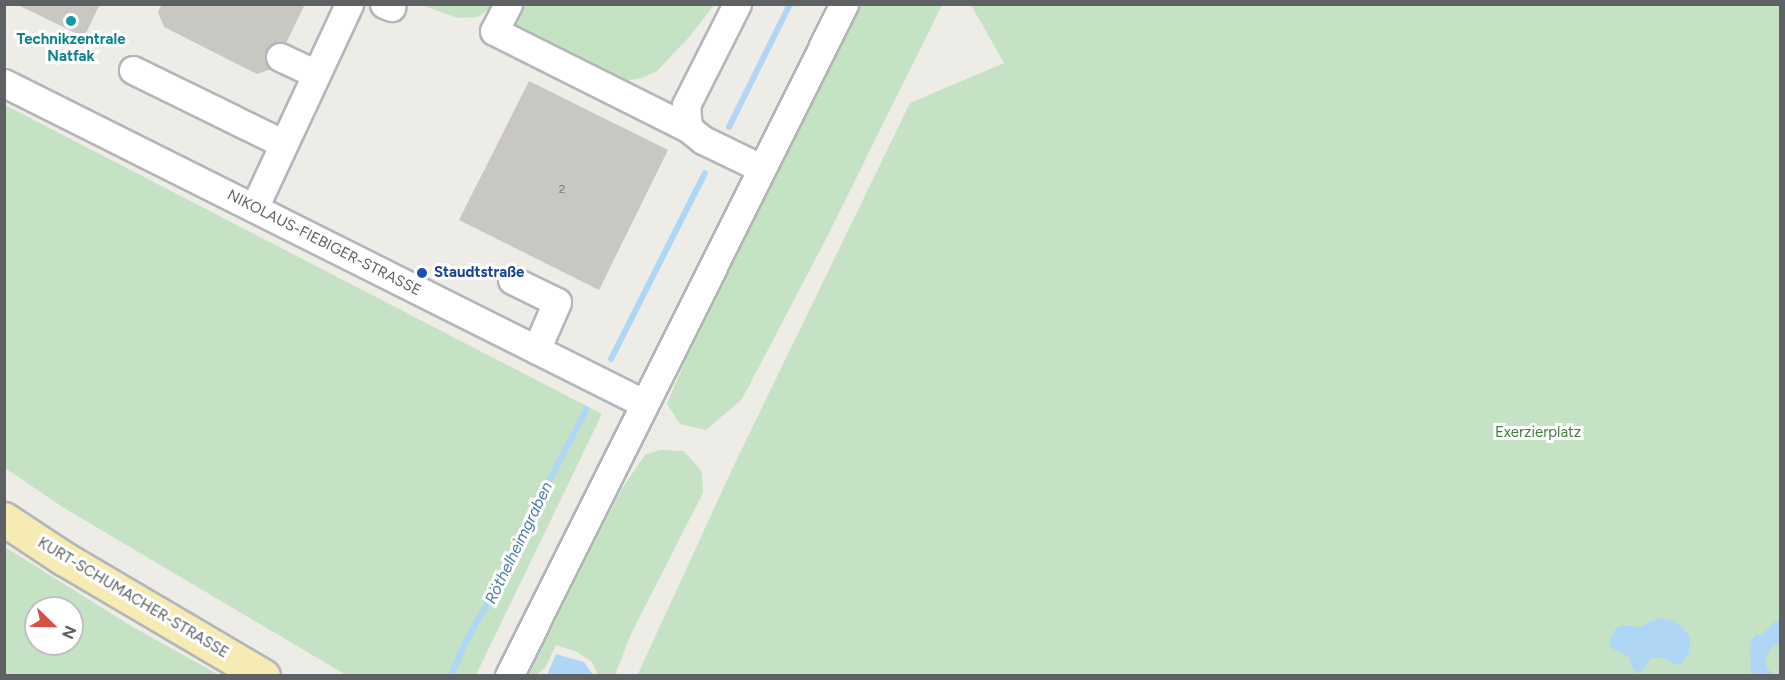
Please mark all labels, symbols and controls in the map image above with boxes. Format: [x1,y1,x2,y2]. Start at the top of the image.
marker: Technikzentrale Natfak [64,14,78,28]
place label: Technikzentrale Natfak [16,30,126,65]
house number: 2 [559,183,565,197]
street label: NIKOLAUS-FIEBIGER-STRASSE [224,186,424,300]
place label: Staudtstraße [434,264,524,282]
marker: Staudtstraße [415,266,429,280]
park label: Exerzierplatz [1495,424,1581,442]
water label: Röthelheimgraben [481,479,557,607]
street label: KURT-SCHUMACHER-STRASSE [35,534,231,662]
north arrow [24,596,84,656]
text: N [58,623,80,642]

